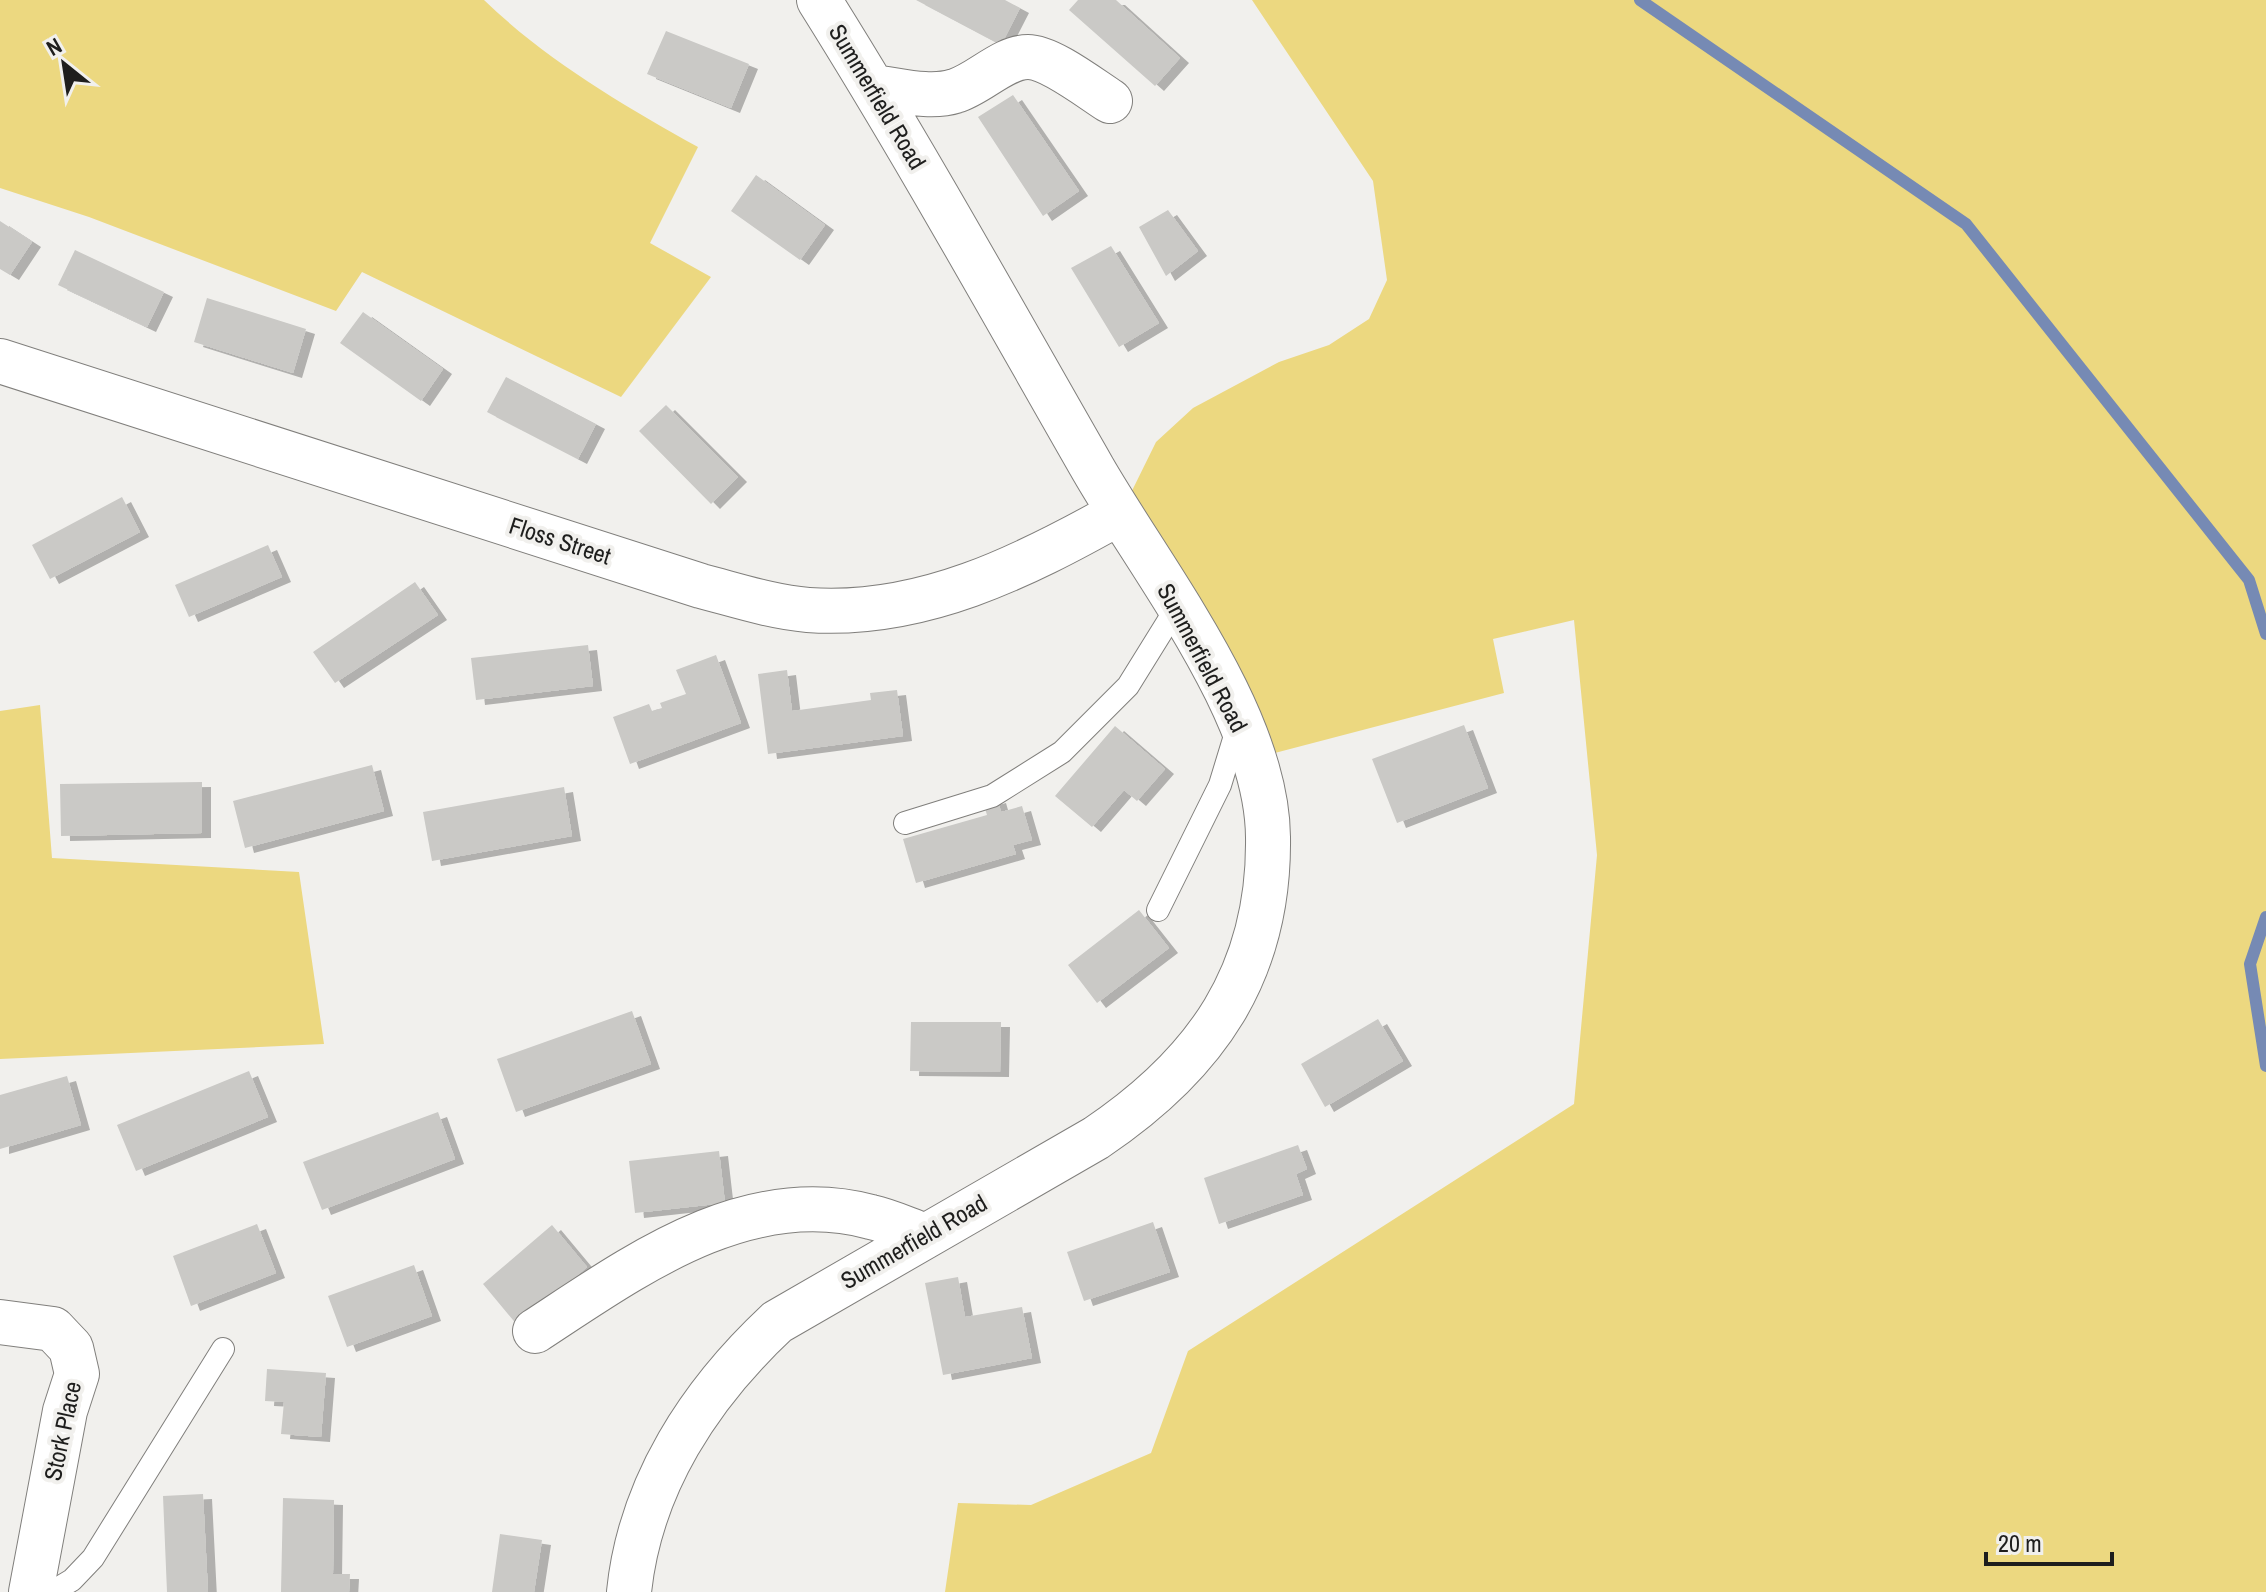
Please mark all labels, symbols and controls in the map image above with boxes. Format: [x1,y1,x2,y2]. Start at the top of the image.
street label: Summerfield Road [822,18,934,175]
north arrow [24,24,104,104]
text: N [41,30,67,63]
street label: Floss Street [505,509,616,572]
street label: Summerfield Road [1150,578,1256,737]
street label: Summerfield Road [834,1186,993,1296]
street label: Stork Place [36,1378,88,1483]
scale bar [1986,1516,2112,1566]
text: 20 m [1998,1527,2042,1559]

